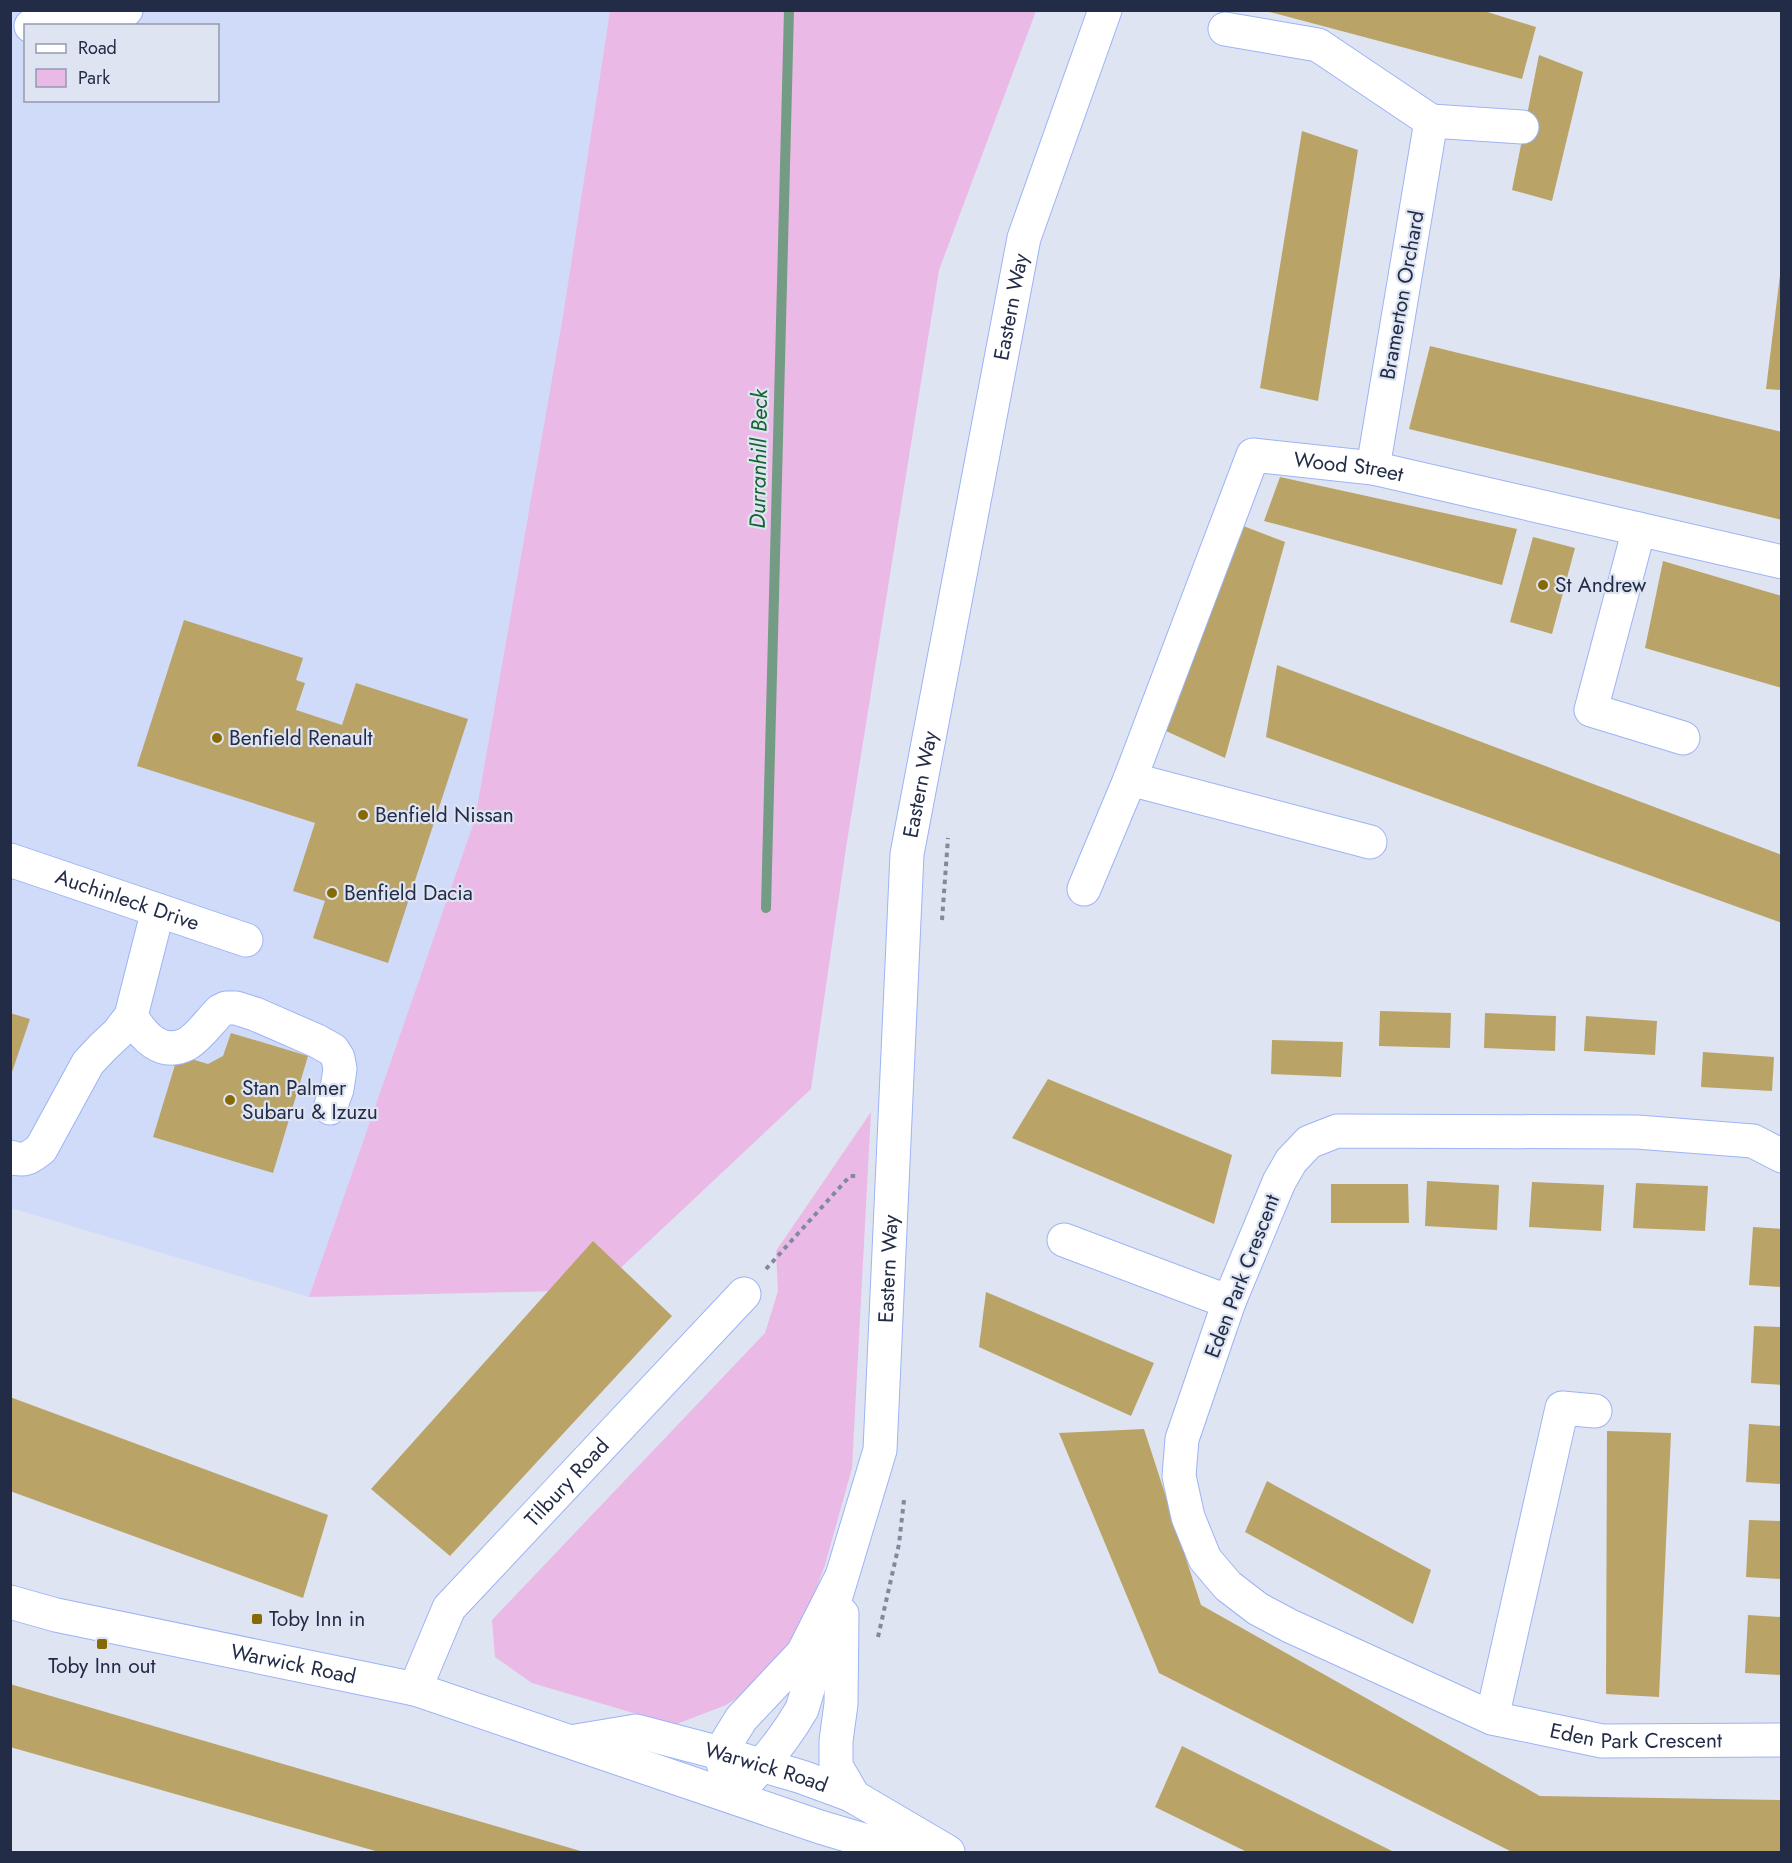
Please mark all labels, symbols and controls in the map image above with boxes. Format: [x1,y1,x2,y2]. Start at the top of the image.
legend [24,24,219,102]
text: Road [78,35,117,61]
text: Park [78,65,110,91]
street label: Bramerton Orchard [1372,208,1432,382]
street label: Eastern Way [986,250,1036,363]
water label: Durranhill Beck [741,387,775,529]
street label: Wood Street [1292,444,1406,490]
place label: St Andrew [1555,570,1647,600]
marker: St Andrew [1536,578,1550,592]
place label: Benfield Renault [229,723,373,753]
street label: Eastern Way [895,728,945,841]
marker: Benfield Renault [210,731,224,745]
place label: Benfield Nissan [375,800,514,830]
marker: Benfield Nissan [356,808,370,822]
street label: Auchinleck Drive [52,862,203,938]
place label: Benfield Dacia [344,878,473,908]
marker: Benfield Dacia [325,886,339,900]
place label: Stan Palmer Subaru & Izuzu [242,1073,378,1127]
marker: Stan Palmer Subaru & Izuzu [223,1093,237,1107]
street label: Eden Park Crescent [1197,1190,1287,1362]
street label: Eastern Way [871,1213,906,1324]
street label: Tilbury Road [518,1432,616,1534]
place label: Toby Inn in [269,1604,365,1634]
marker: Toby Inn in [250,1612,264,1626]
street label: Warwick Road [228,1636,359,1691]
marker: Toby Inn out [95,1637,109,1651]
place label: Toby Inn out [48,1651,156,1681]
street label: Eden Park Crescent [1547,1715,1722,1756]
street label: Warwick Road [701,1735,832,1800]

